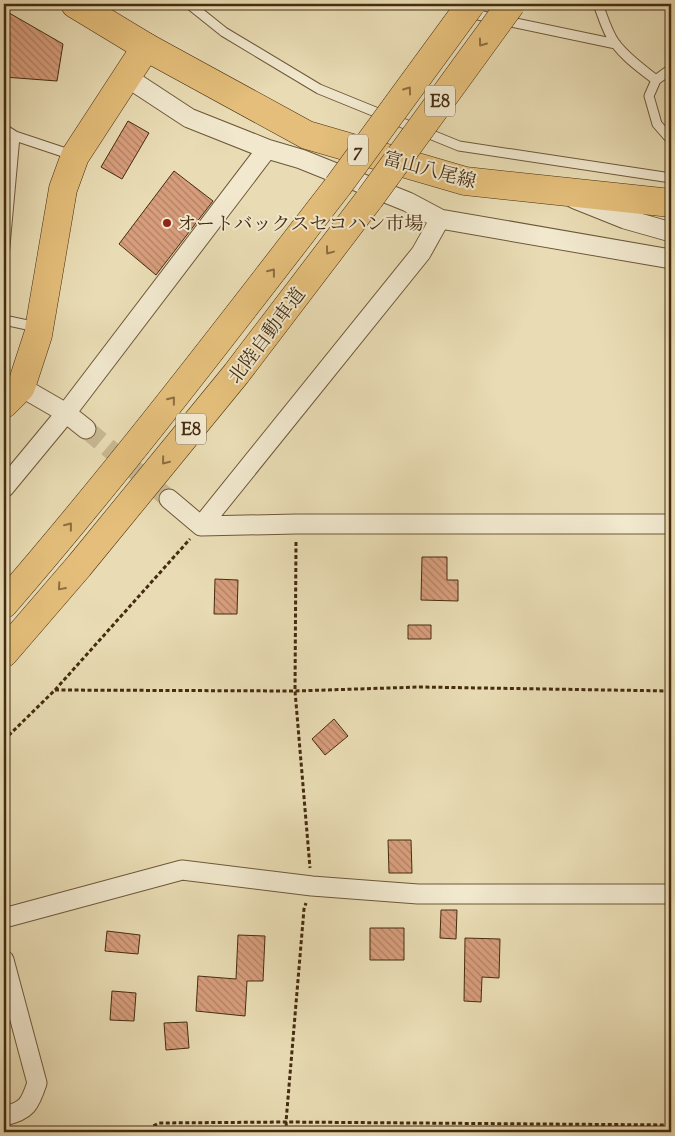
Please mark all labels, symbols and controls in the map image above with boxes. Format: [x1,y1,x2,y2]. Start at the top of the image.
one-way arrow [480,37,488,46]
road number: E8 [425,85,455,116]
one-way arrow [402,86,411,96]
road number: 7 [348,134,368,166]
street label: 富山八尾線 [380,146,479,197]
place label: オートバックスセコハン市場 [177,212,423,239]
marker: オートバックスセコハン市場 [161,217,173,229]
one-way arrow [327,245,335,254]
one-way arrow [266,269,274,278]
street label: 北陸自動車道 [223,283,313,390]
one-way arrow [166,397,174,406]
road number: E8 [176,414,206,444]
one-way arrow [161,456,170,465]
one-way arrow [64,523,73,532]
one-way arrow [58,581,67,590]

